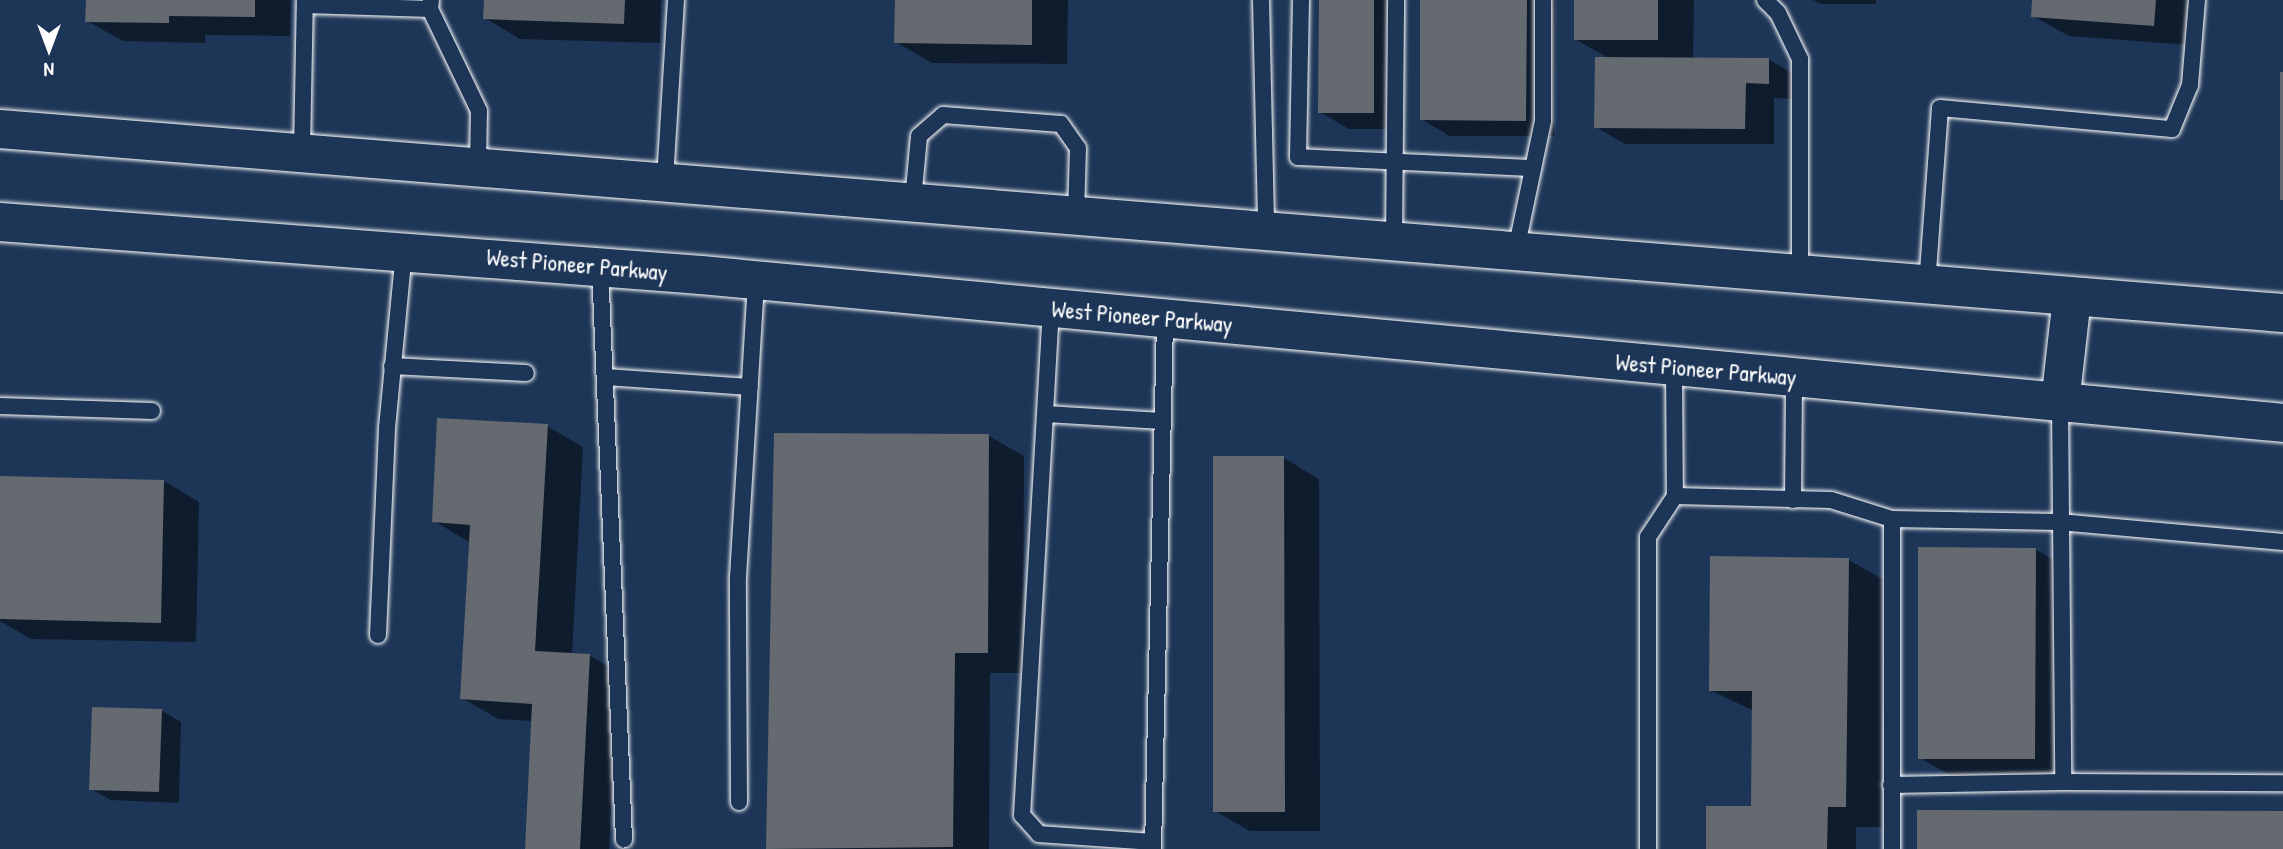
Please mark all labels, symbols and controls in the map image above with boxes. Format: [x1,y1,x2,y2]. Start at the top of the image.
north arrow [14,14,84,84]
text: N [44,57,54,83]
street label: West Pioneer Parkway [485,243,669,287]
street label: West Pioneer Parkway [1050,295,1234,339]
street label: West Pioneer Parkway [1614,348,1798,392]

